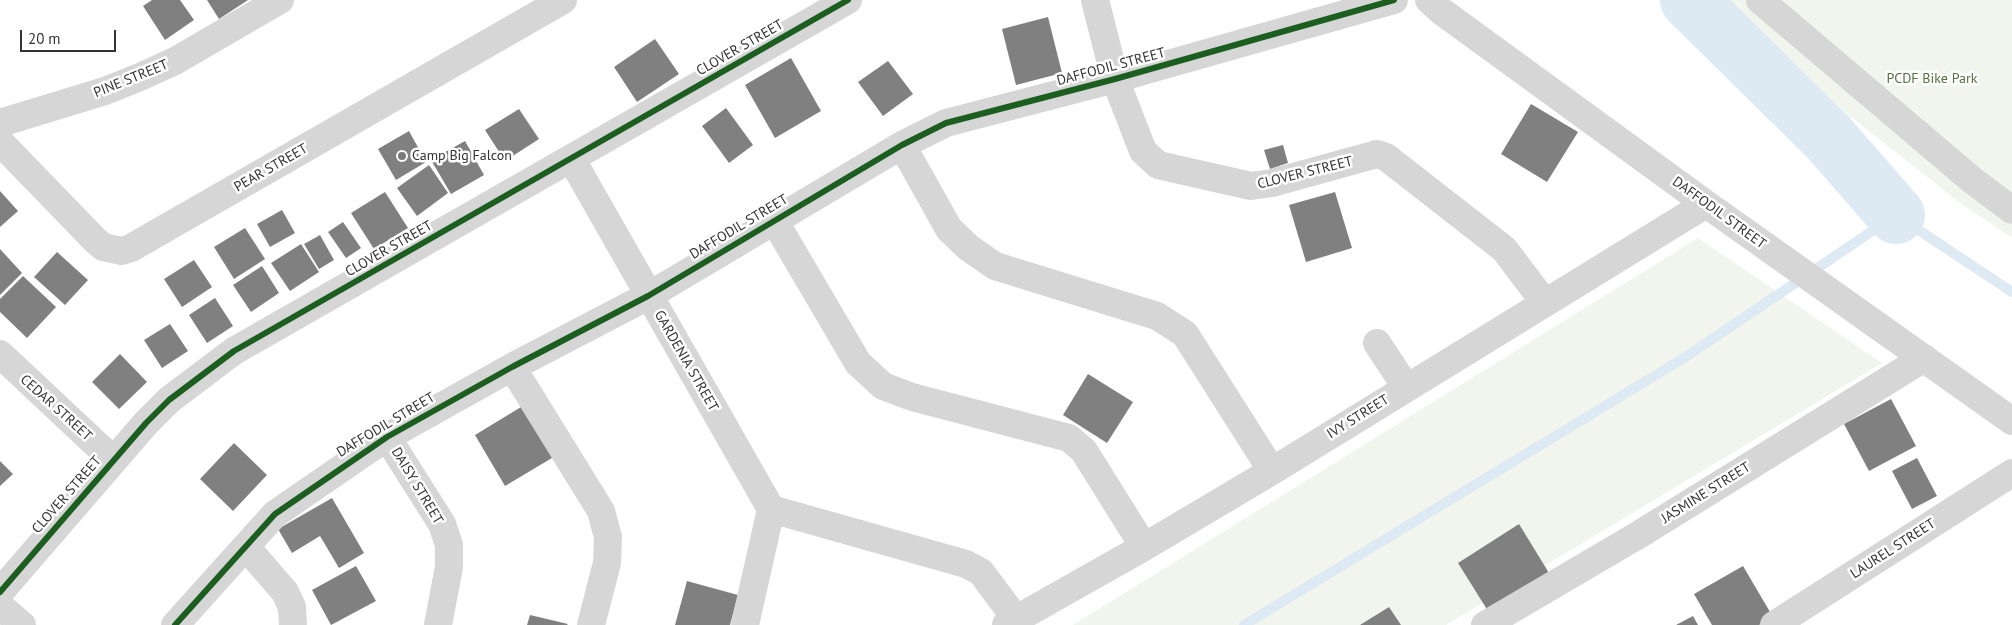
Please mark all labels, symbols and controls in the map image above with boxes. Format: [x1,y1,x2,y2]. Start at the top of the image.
street label: CLOVER STREET [694,16,786,80]
scale bar [22,20,119,52]
text: 20 m [28,29,61,48]
street label: DAFFODIL STREET [1055,44,1167,90]
street label: PINE STREET [91,56,171,102]
park label: PCDF Bike Park [1887,71,1977,87]
street label: PEAR STREET [231,140,311,196]
place label: Camp Big Falcon [412,148,512,164]
marker: Camp Big Falcon [396,150,408,162]
street label: CLOVER STREET [1256,153,1354,193]
street label: DAFFODIL STREET [1669,173,1769,253]
street label: DAFFODIL STREET [687,191,791,263]
street label: CLOVER STREET [343,217,435,281]
street label: GARDENIA STREET [650,308,722,414]
street label: CEDAR STREET [17,371,95,445]
street label: DAFFODIL STREET [334,389,438,461]
street label: IVY STREET [1324,391,1392,443]
street label: DAISY STREET [388,445,446,527]
street label: CLOVER STREET [29,453,105,537]
street label: JASMINE STREET [1658,459,1754,527]
street label: LAUREL STREET [1847,515,1939,583]

